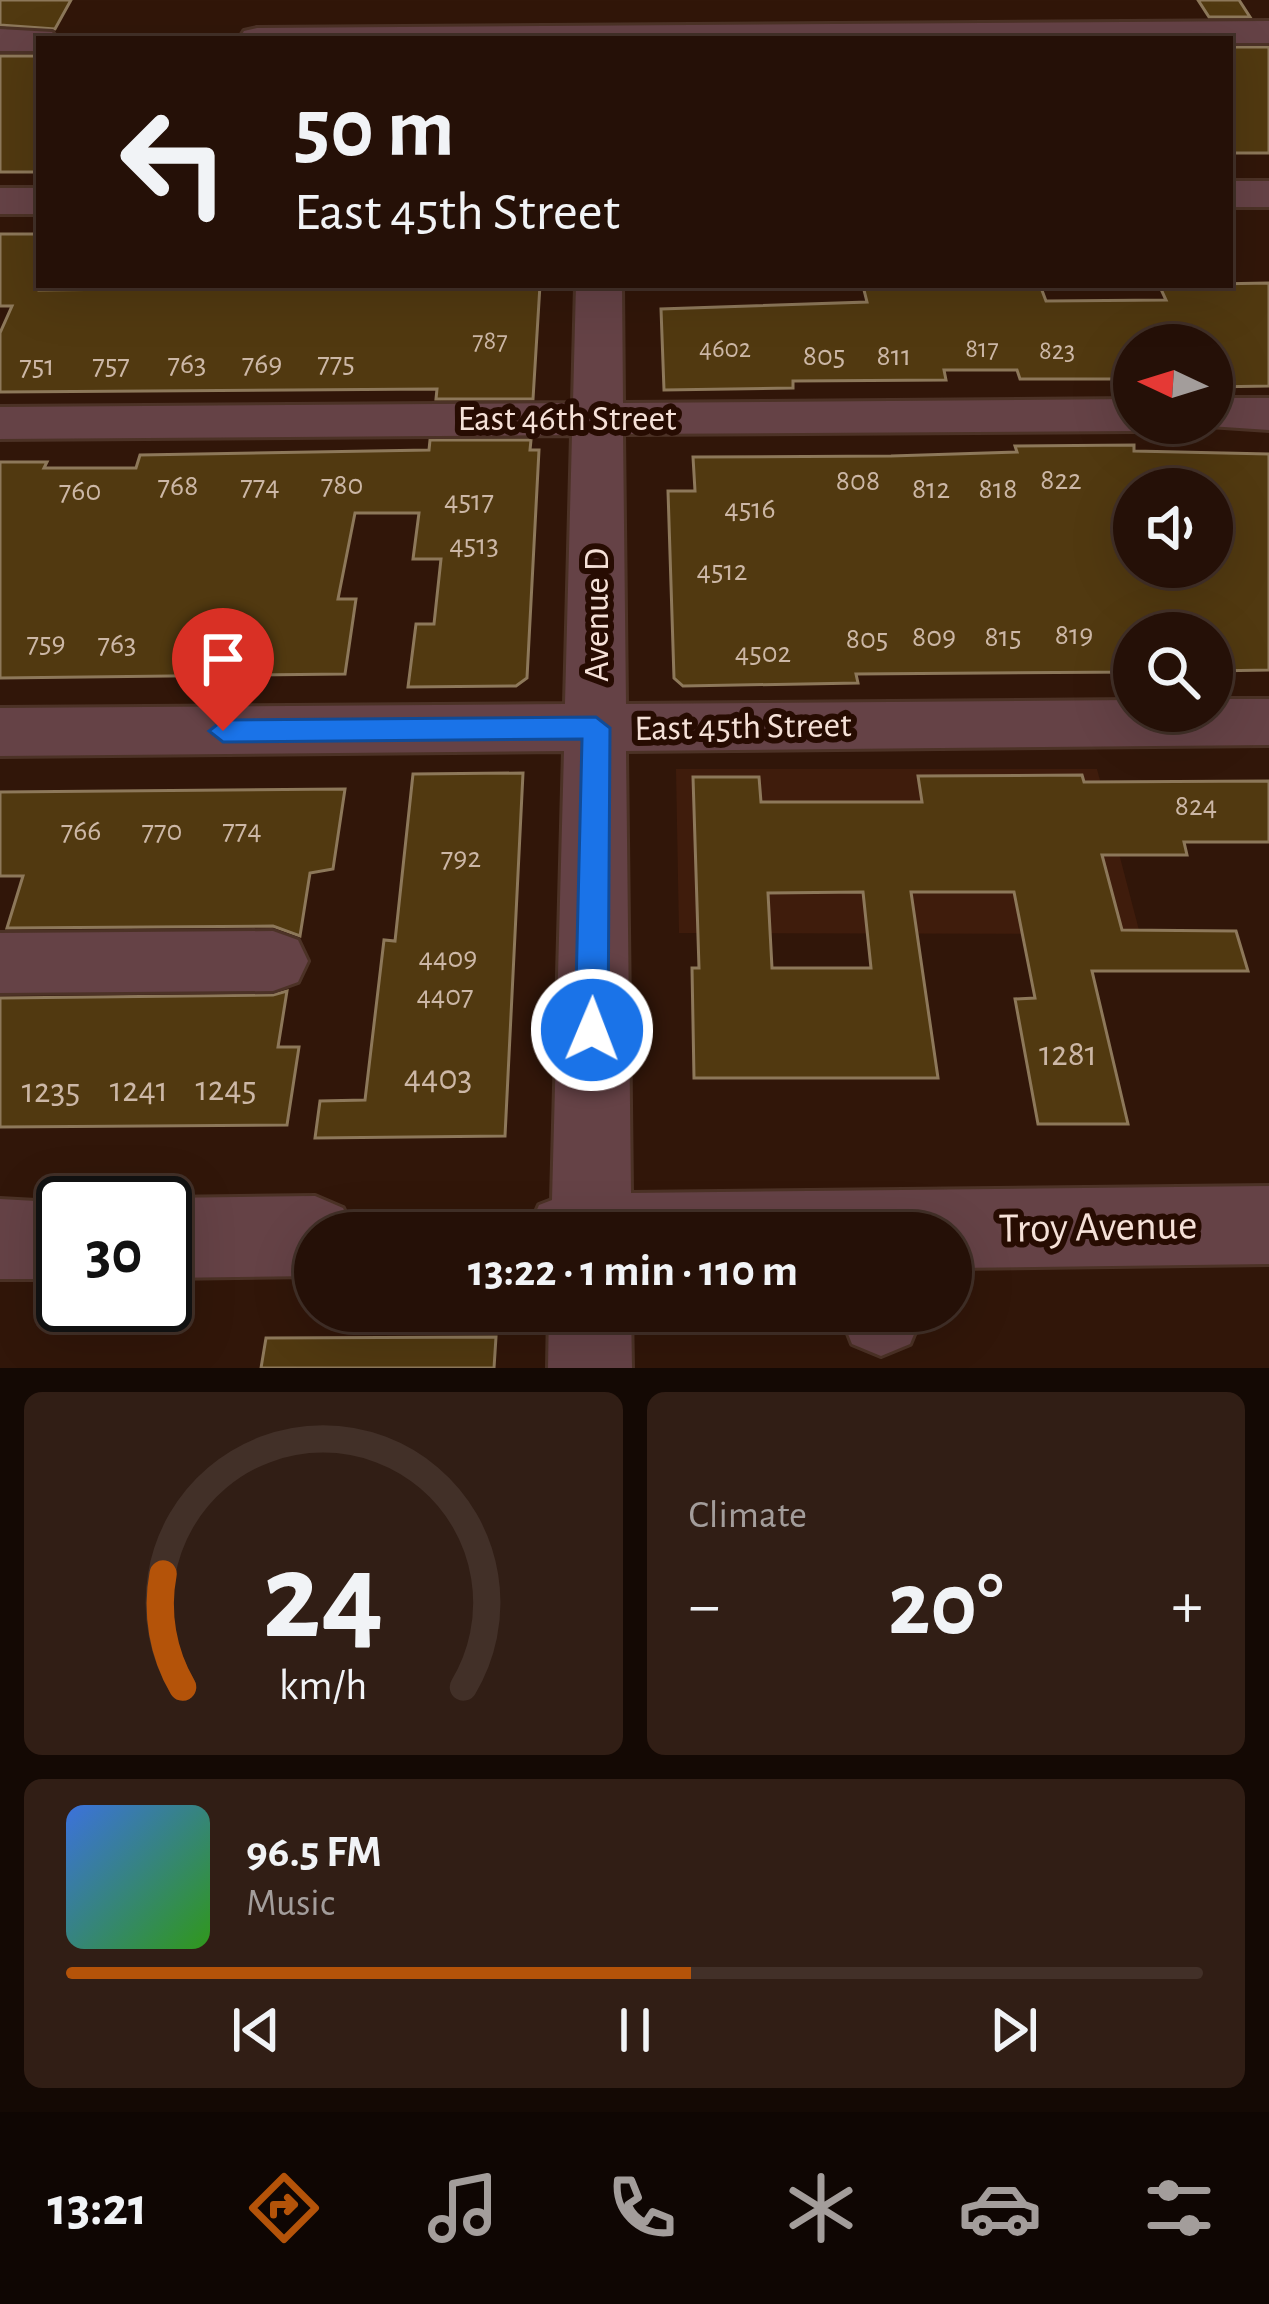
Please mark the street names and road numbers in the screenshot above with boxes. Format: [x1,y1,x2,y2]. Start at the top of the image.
street label: East 46th Street [457,401,677,437]
street label: Avenue D [579,548,615,682]
street label: East 45th Street [634,707,852,747]
street label: Troy Avenue [998,1204,1198,1250]

